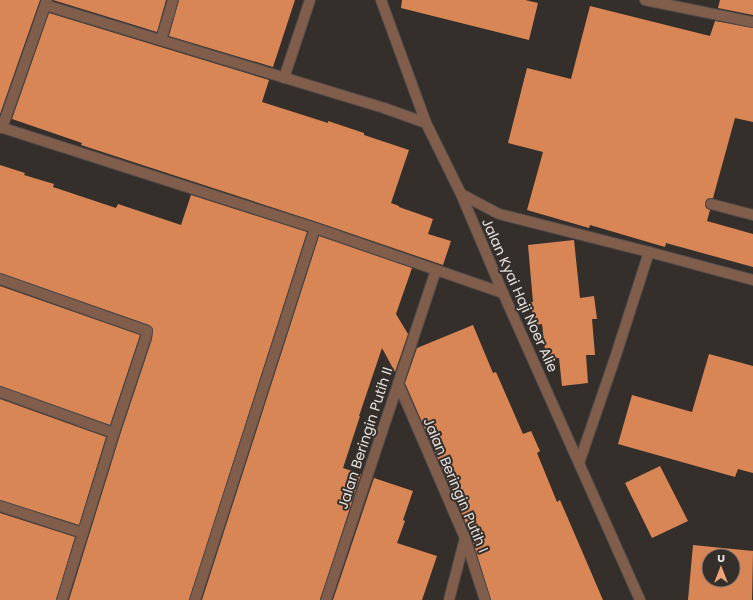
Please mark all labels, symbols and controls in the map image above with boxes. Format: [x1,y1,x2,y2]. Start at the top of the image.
street label: Jalan Kyai Haji Noer Alie [477,215,563,375]
street label: Jalan Beringin Putih II [333,364,397,512]
street label: Jalan Beringin Putih I [419,414,493,556]
north arrow [701,548,741,588]
text: U [717,550,725,566]

